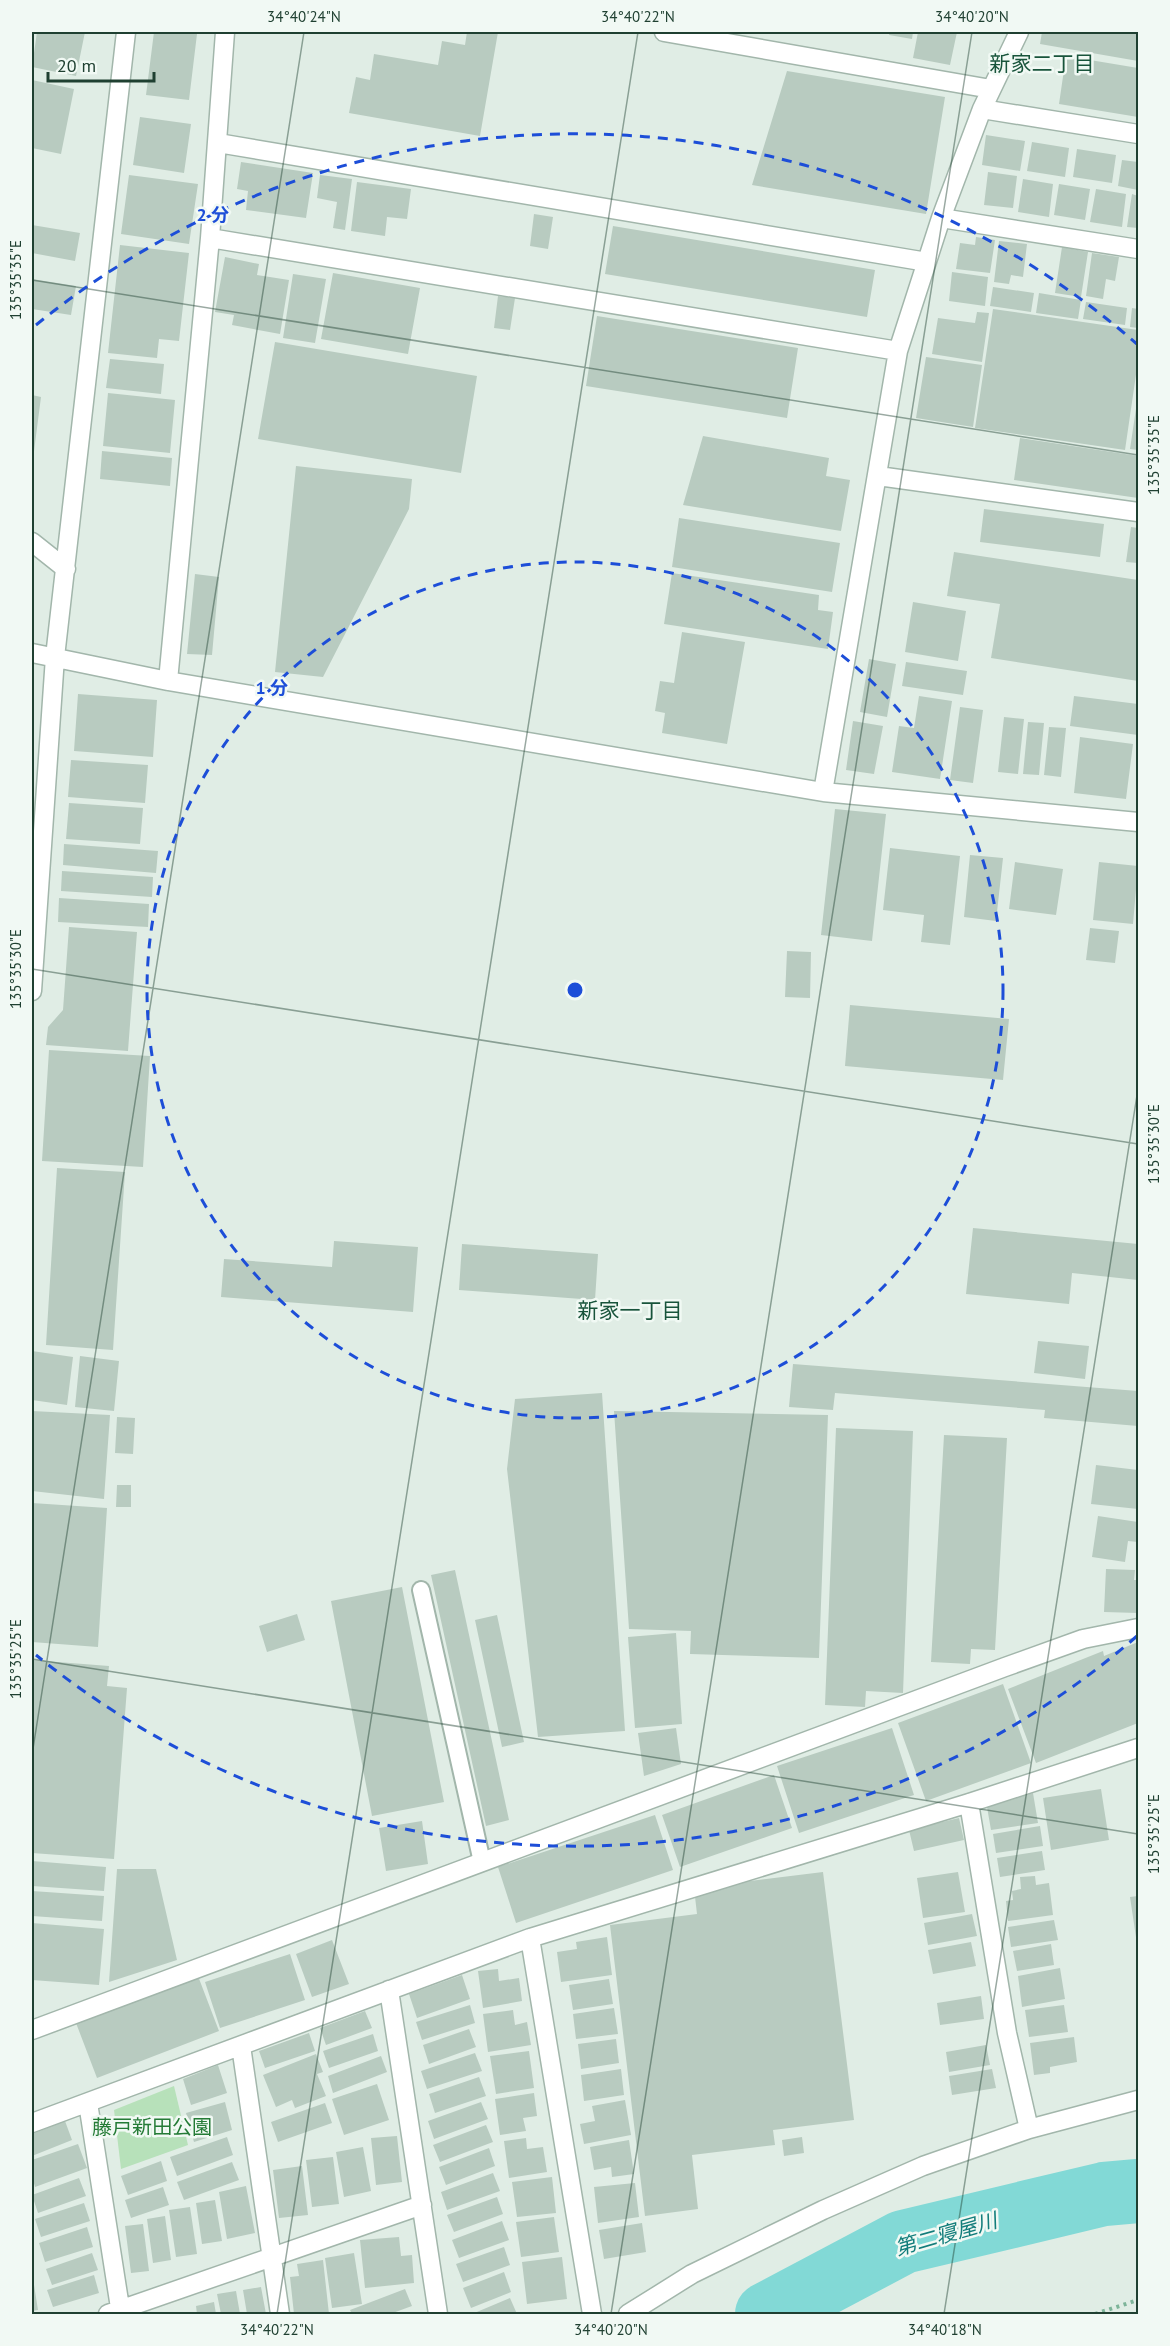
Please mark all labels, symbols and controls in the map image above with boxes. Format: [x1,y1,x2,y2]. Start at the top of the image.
text: 34°40'24"N [267,7,341,26]
text: 34°40'22"N [601,7,675,26]
text: 34°40'20"N [935,7,1009,26]
scale bar [48,45,154,83]
district label: 新家二丁目 [990,50,1095,77]
text: 20 m [57,54,96,77]
text: 2 分 [197,203,229,226]
text: 135°35'35"E [6,240,25,320]
text: 135°35'35"E [1144,415,1163,495]
text: 1 分 [256,676,288,699]
text: 135°35'30"E [6,929,25,1009]
centre of rings [565,980,585,1000]
text: 135°35'30"E [1144,1104,1163,1184]
district label: 新家一丁目 [578,1297,683,1324]
text: 135°35'25"E [6,1619,25,1699]
text: 135°35'25"E [1144,1794,1163,1874]
park label: 藤戸新田公園 [92,2114,212,2140]
water label: 第二寝屋川 [892,2206,1002,2261]
text: 34°40'22"N [240,2320,314,2339]
text: 34°40'20"N [574,2320,648,2339]
text: 34°40'18"N [908,2320,982,2339]

